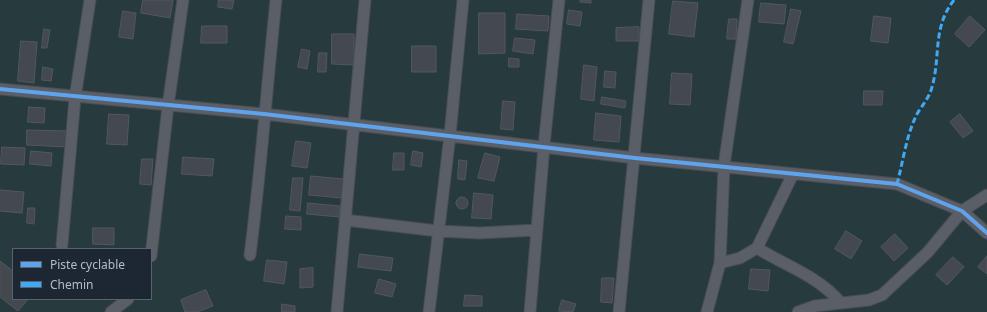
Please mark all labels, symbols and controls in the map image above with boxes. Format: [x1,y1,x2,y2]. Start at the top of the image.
legend [12,248,152,300]
text: Piste cyclable [50,256,125,273]
text: Chemin [50,276,94,293]

